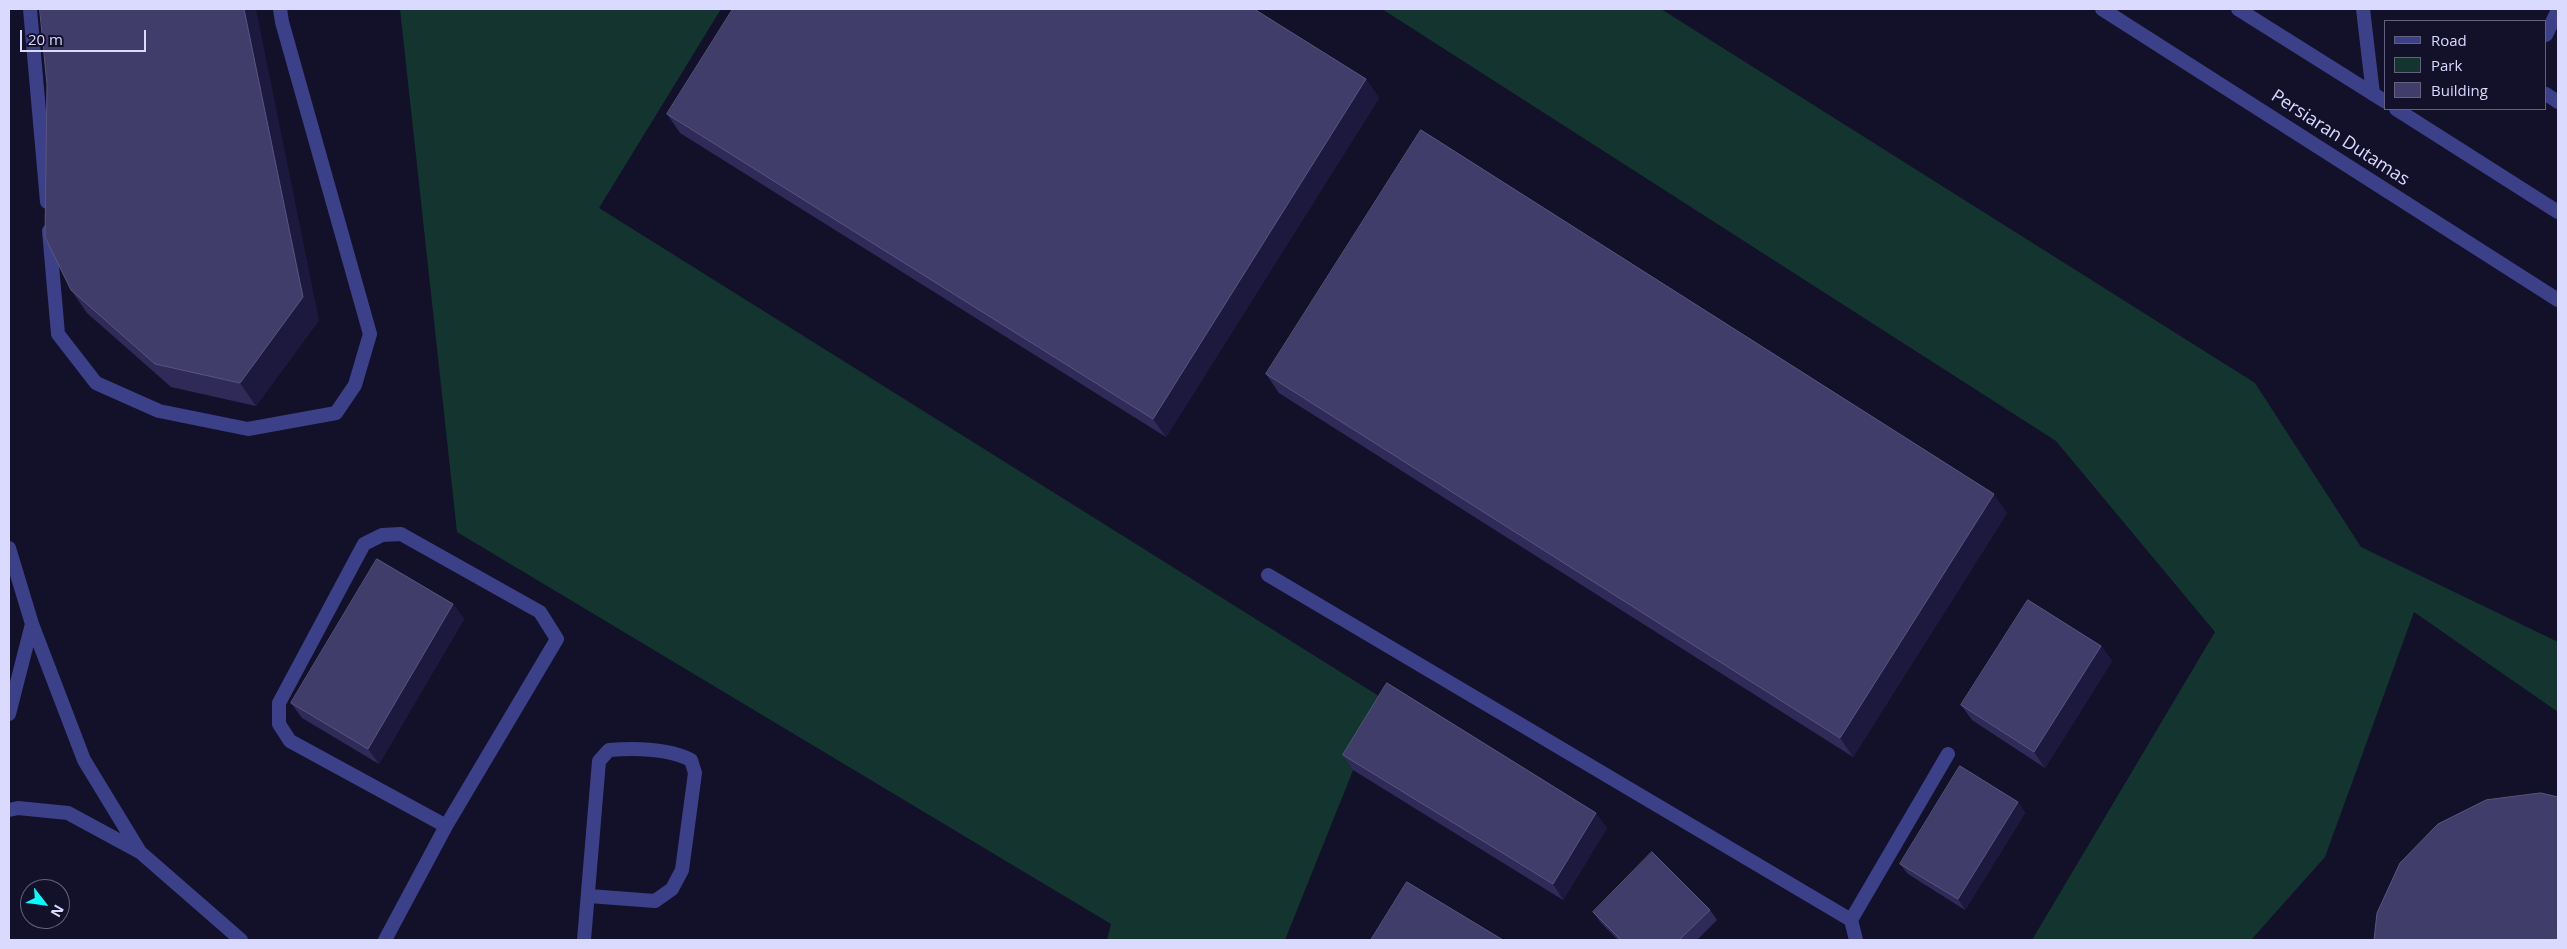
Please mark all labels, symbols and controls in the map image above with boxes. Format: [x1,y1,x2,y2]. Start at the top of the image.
scale bar [22,20,149,52]
legend [2384,20,2547,110]
text: 20 m [28,29,63,49]
text: Road [2431,30,2467,50]
text: Park [2431,55,2462,75]
text: Building [2431,80,2488,100]
street label: Persiaran Dutamas [2267,85,2413,191]
north arrow [20,879,70,929]
text: N [46,902,69,921]

